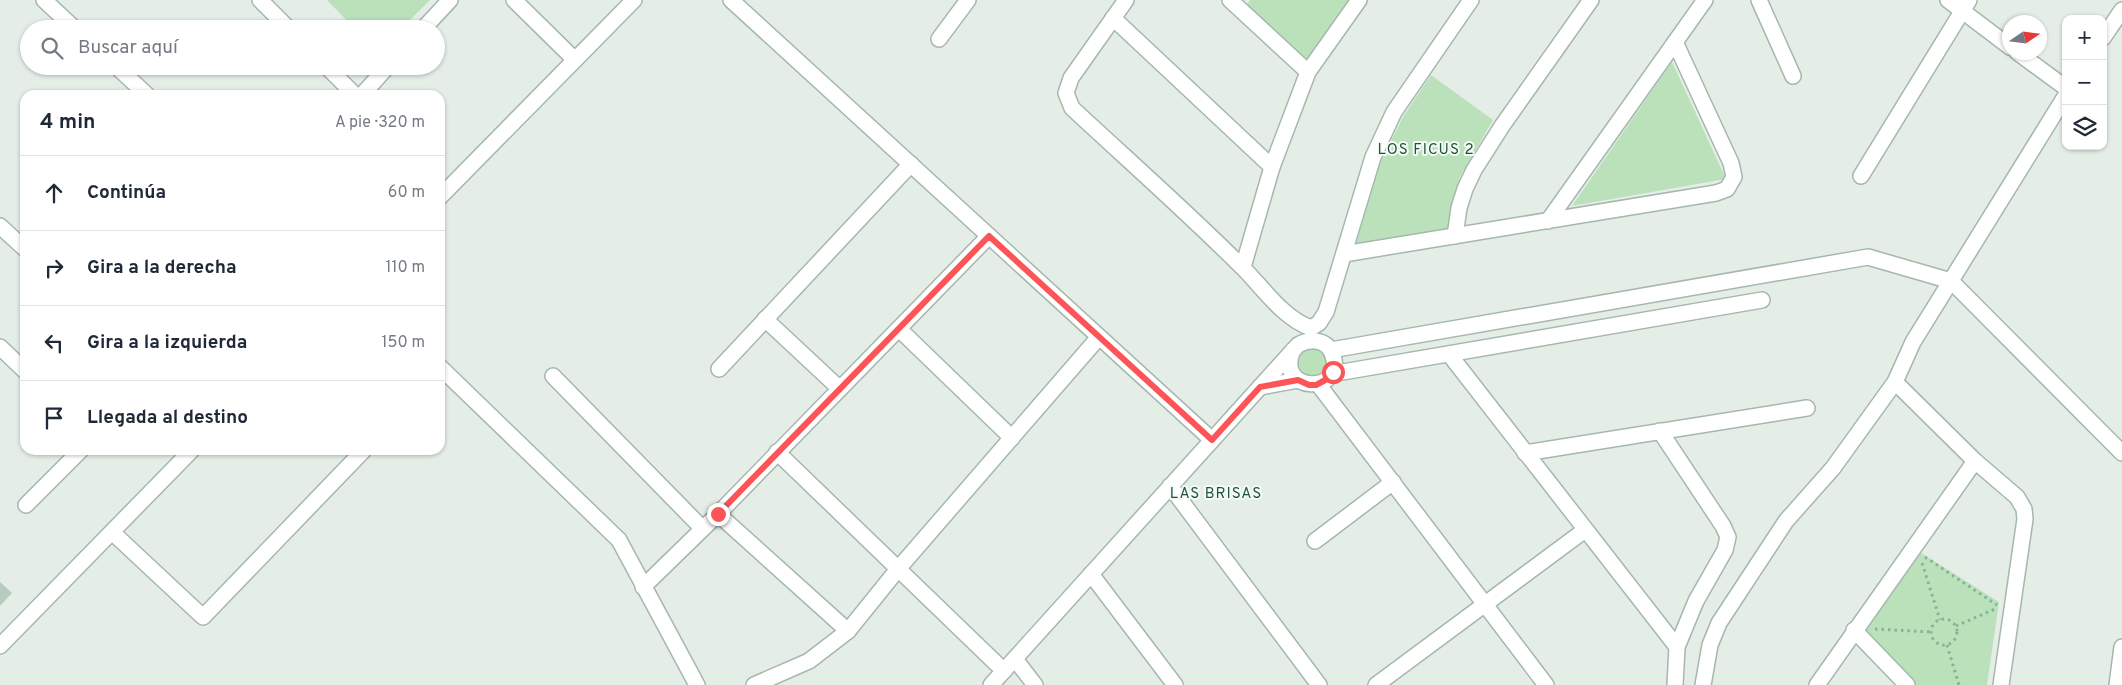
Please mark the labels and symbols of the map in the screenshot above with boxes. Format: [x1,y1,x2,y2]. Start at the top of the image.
north arrow [2002,15,2047,60]
district label: LOS FICUS 2 [1377,141,1475,160]
route start [1322,361,1345,384]
district label: LAS BRISAS [1170,485,1262,504]
route end [707,503,730,526]

